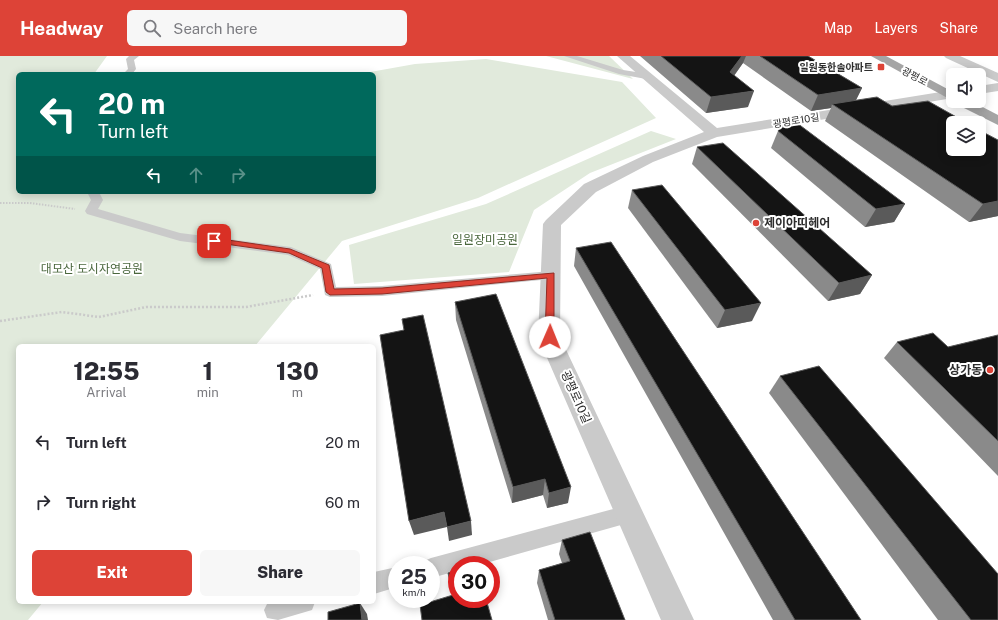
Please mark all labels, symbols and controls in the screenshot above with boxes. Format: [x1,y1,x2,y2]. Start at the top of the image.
search box [127,10,407,46]
text: Headway [20,17,103,39]
icon: search [141,17,163,39]
text: Search here [173,20,258,37]
text: Map [824,20,852,36]
text: Layers [874,20,918,36]
text: Share [940,20,978,36]
place label: 일원동한솔아파트 [799,61,873,73]
marker: 일원동한솔아파트 [876,62,886,72]
street label: 광평로 [900,64,930,88]
map controls [946,68,986,156]
button: sound [946,68,986,108]
text: 20 m [98,87,165,120]
icon: left [32,88,84,140]
street label: 광평로10길 [772,110,820,130]
button: layers [946,116,986,156]
text: Turn left [98,121,168,142]
icon: left [143,164,165,186]
icon: ahead [185,164,207,186]
icon: right [227,164,249,186]
place label: 제이아띠헤어 [764,216,830,230]
marker: 제이아띠헤어 [751,218,761,228]
pin [197,224,231,258]
icon: arrive [203,230,225,252]
park label: 일원장미공원 [452,233,518,247]
park label: 대모산 도시자연공원 [41,262,143,276]
position arrow [529,316,571,358]
text: 12:55 [73,357,140,385]
text: 1 [203,357,213,385]
text: 130 [276,357,319,385]
place label: 상가동 [949,363,982,377]
marker: 상가동 [985,365,995,375]
street label: 광평로10길 [558,368,594,426]
text: Arrival [86,385,126,400]
text: min [197,385,219,400]
text: m [292,385,303,400]
icon: left [32,431,54,453]
text: Turn left [66,434,127,451]
text: 20 m [325,434,360,451]
icon: right [32,491,54,513]
text: Turn right [66,494,136,511]
text: 60 m [325,494,360,511]
button: Exit [32,550,192,596]
button: Share [200,550,360,596]
speed limit sign: 30 [448,556,500,608]
text: 25 [401,565,427,589]
text: km/h [402,586,426,598]

